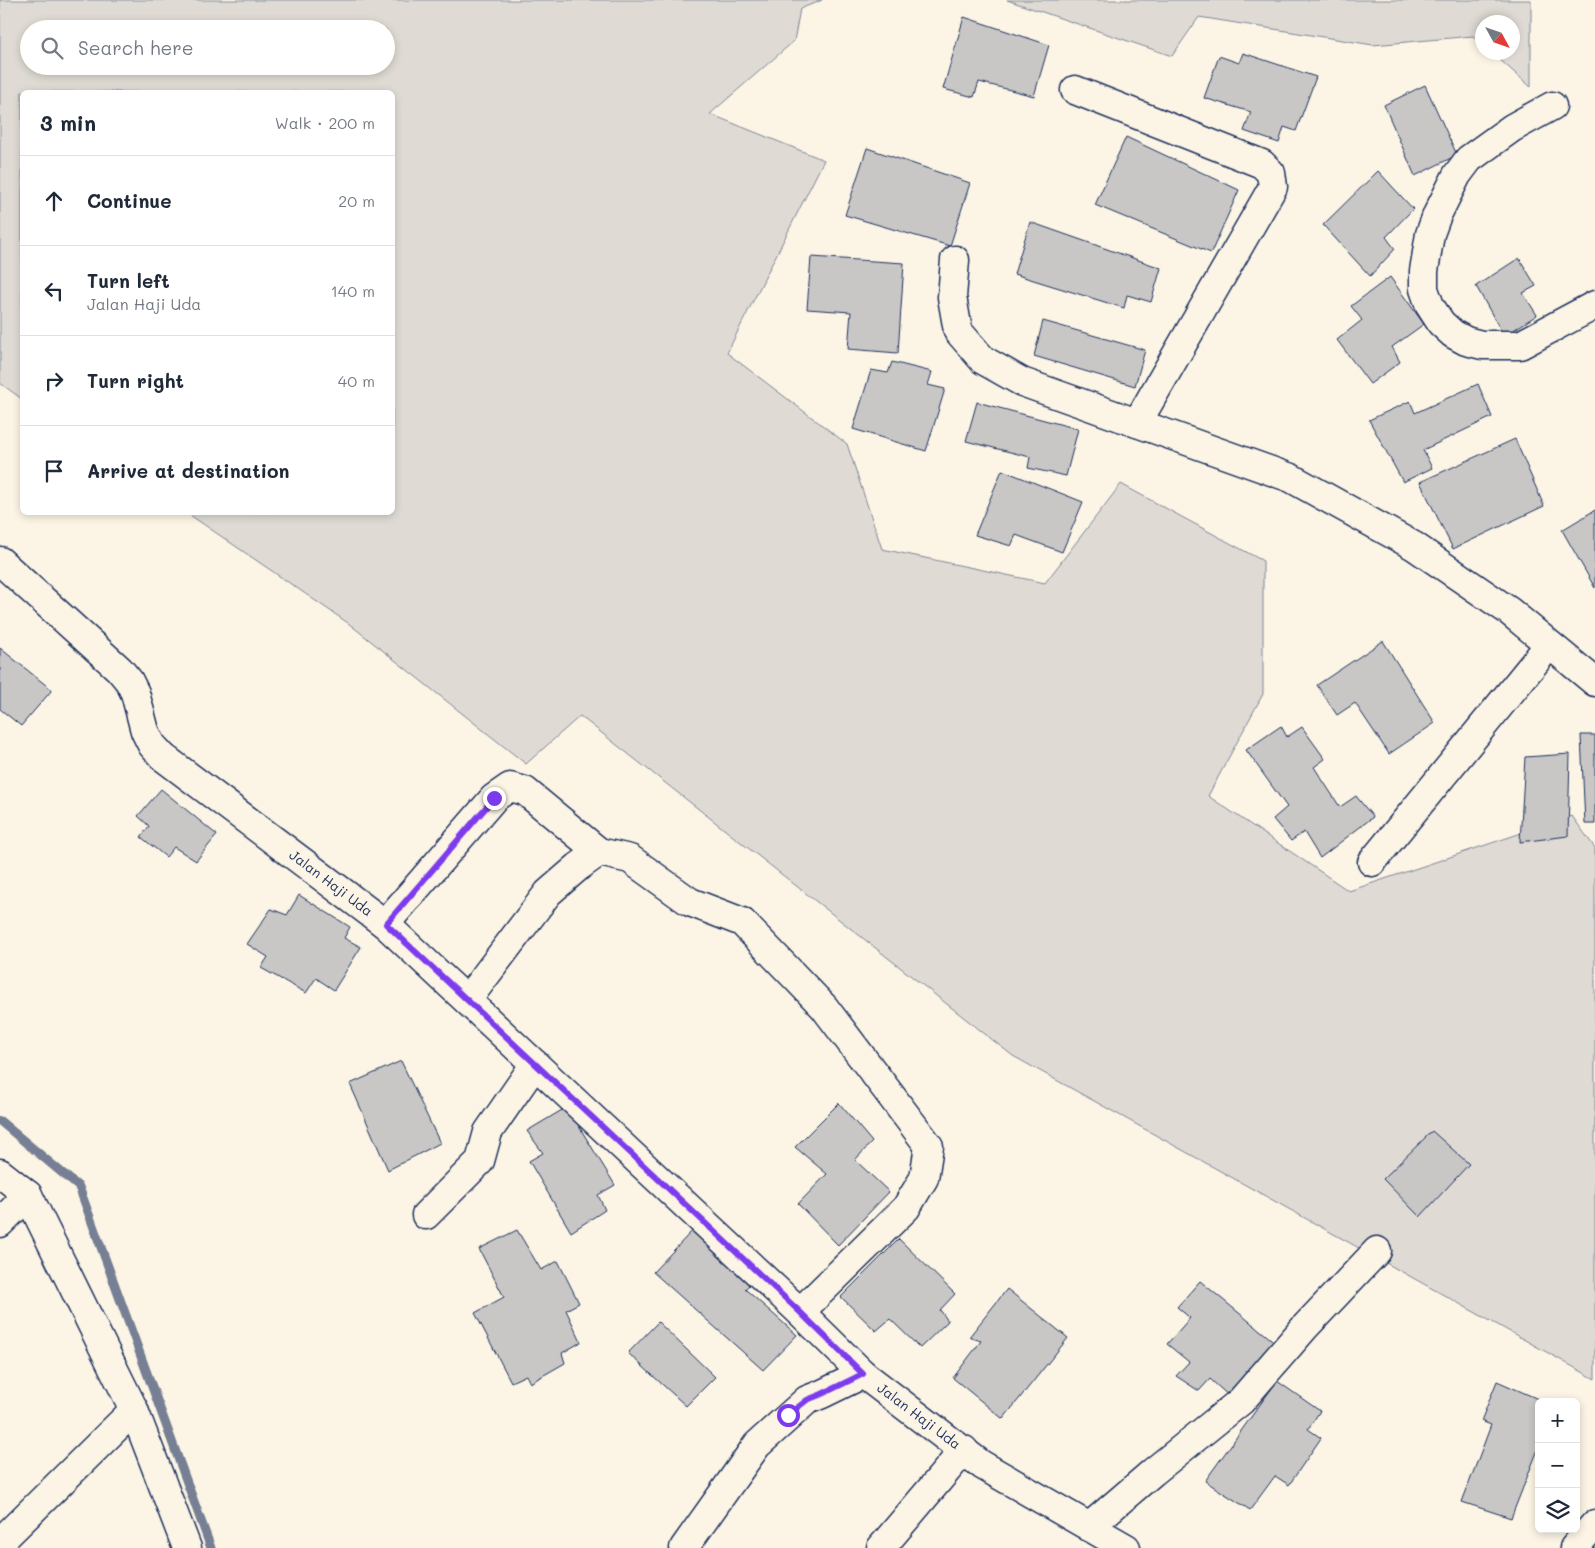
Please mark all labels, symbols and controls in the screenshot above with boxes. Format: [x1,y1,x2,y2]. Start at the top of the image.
north arrow [1475,15,1520,60]
search box [20,20,395,75]
icon: search [38,34,66,62]
text: Search here [78,35,194,60]
text: 3 min [40,109,96,136]
text: Walk · 200 m [275,112,375,133]
icon: ahead [40,187,68,215]
text: Continue [87,188,172,213]
text: 20 m [338,190,375,211]
text: Turn left [87,268,170,293]
icon: left [40,277,68,305]
text: 140 m [331,280,375,301]
text: Jalan Haji Uda [87,293,201,314]
icon: right [40,367,68,395]
text: Turn right [87,368,184,393]
text: 40 m [338,370,375,391]
icon: arrive [40,457,68,485]
text: Arrive at destination [87,458,290,483]
route end [483,787,506,810]
street label: Jalan Haji Uda [286,845,377,920]
street label: Jalan Haji Uda [874,1378,965,1453]
map controls [1535,1398,1580,1533]
button: + [1535,1398,1580,1443]
route start [777,1404,800,1427]
button: − [1535,1443,1580,1488]
button: layers [1535,1488,1580,1533]

